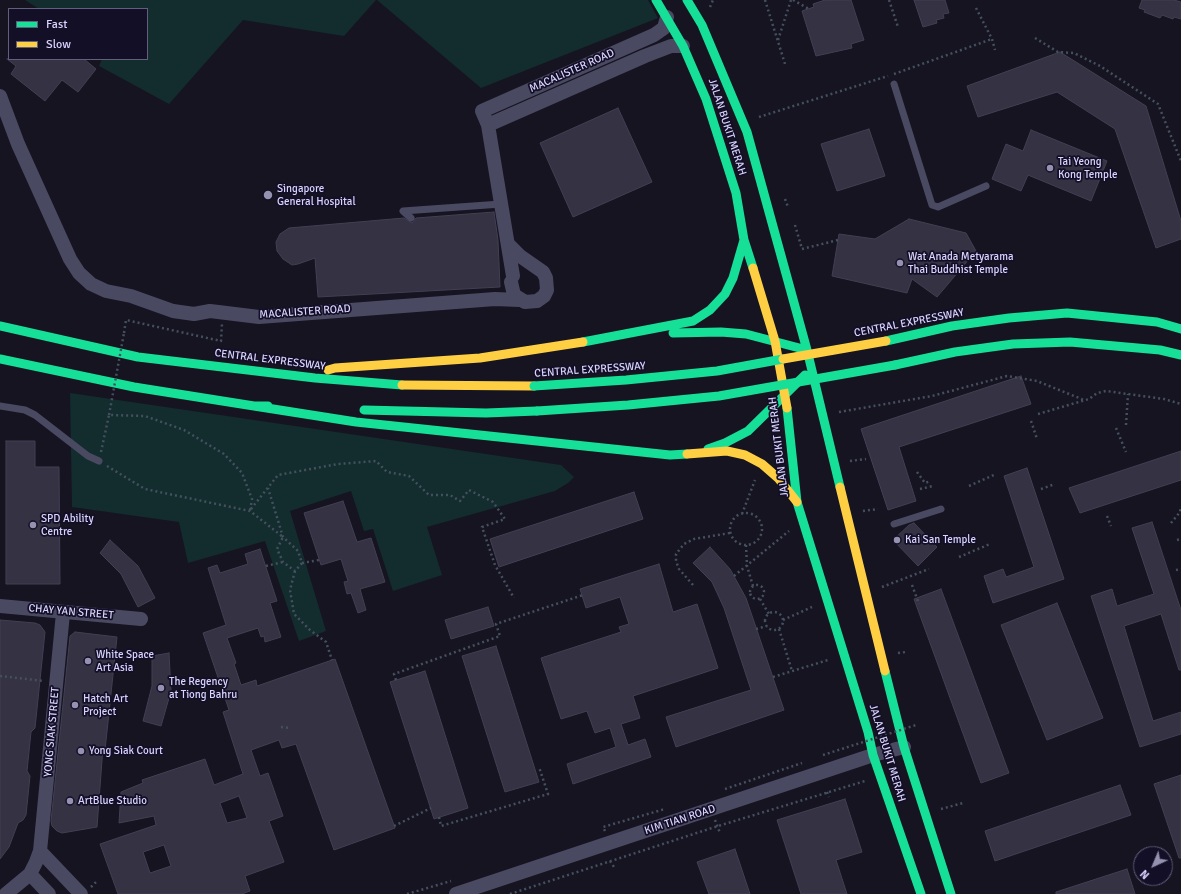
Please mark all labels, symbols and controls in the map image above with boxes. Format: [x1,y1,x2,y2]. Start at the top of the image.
legend [8,8,148,60]
text: Fast [46,17,67,32]
text: Slow [46,37,71,52]
street label: MACALISTER ROAD [527,46,617,96]
street label: JALAN BUKIT MERAH [705,77,749,177]
place label: Tai Yeong Kong Temple [1058,155,1118,181]
marker: Tai Yeong Kong Temple [1045,163,1055,173]
place label: Singapore General Hospital [277,182,356,208]
marker: Singapore General Hospital [262,189,274,201]
place label: Wat Anada Metyarama Thai Buddhist Temple [908,250,1014,276]
marker: Wat Anada Metyarama Thai Buddhist Temple [895,258,905,268]
street label: MACALISTER ROAD [259,302,351,322]
street label: CENTRAL EXPRESSWAY [853,306,965,340]
street label: CENTRAL EXPRESSWAY [214,347,326,373]
street label: CENTRAL EXPRESSWAY [534,360,646,380]
street label: JALAN BUKIT MERAH [766,396,792,498]
place label: SPD Ability Centre [41,512,94,538]
marker: SPD Ability Centre [28,520,38,530]
place label: Kai San Temple [905,533,976,547]
marker: Kai San Temple [892,535,902,545]
street label: CHAY YAN STREET [28,602,114,622]
place label: White Space Art Asia [96,648,154,674]
marker: White Space Art Asia [83,656,93,666]
place label: The Regency at Tiong Bahru [169,675,237,701]
marker: The Regency at Tiong Bahru [156,683,166,693]
street label: YONG SIAK STREET [41,686,63,778]
place label: Hatch Art Project [83,692,128,718]
marker: Hatch Art Project [70,700,80,710]
street label: JALAN BUKIT MERAH [866,703,908,803]
place label: Yong Siak Court [89,744,163,758]
marker: Yong Siak Court [76,746,86,756]
place label: ArtBlue Studio [78,794,147,808]
marker: ArtBlue Studio [65,796,75,806]
street label: KIM TIAN ROAD [643,802,717,838]
north arrow [1133,846,1173,886]
text: N [1138,867,1152,882]

